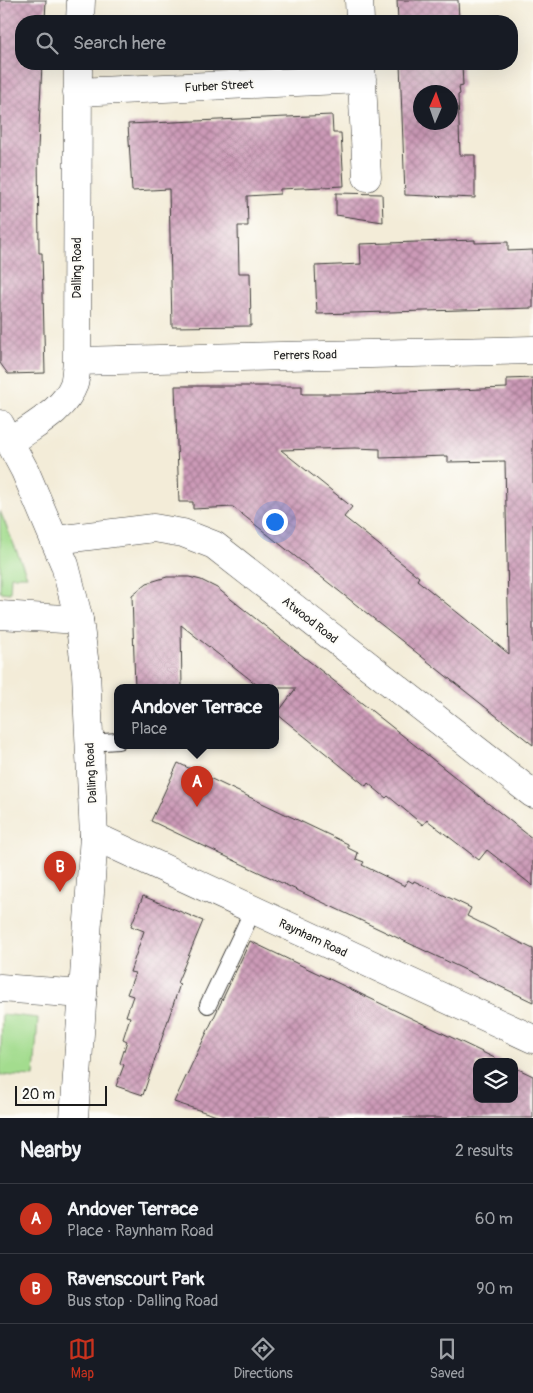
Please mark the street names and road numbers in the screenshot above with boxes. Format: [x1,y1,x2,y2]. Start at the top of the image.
street label: Furber Street [184,77,254,96]
street label: Dalling Road [70,237,85,299]
street label: Perrers Road [273,347,337,364]
street label: Atwood Road [279,594,341,647]
street label: Dalling Road [82,742,101,804]
street label: Raynham Road [276,916,349,961]

